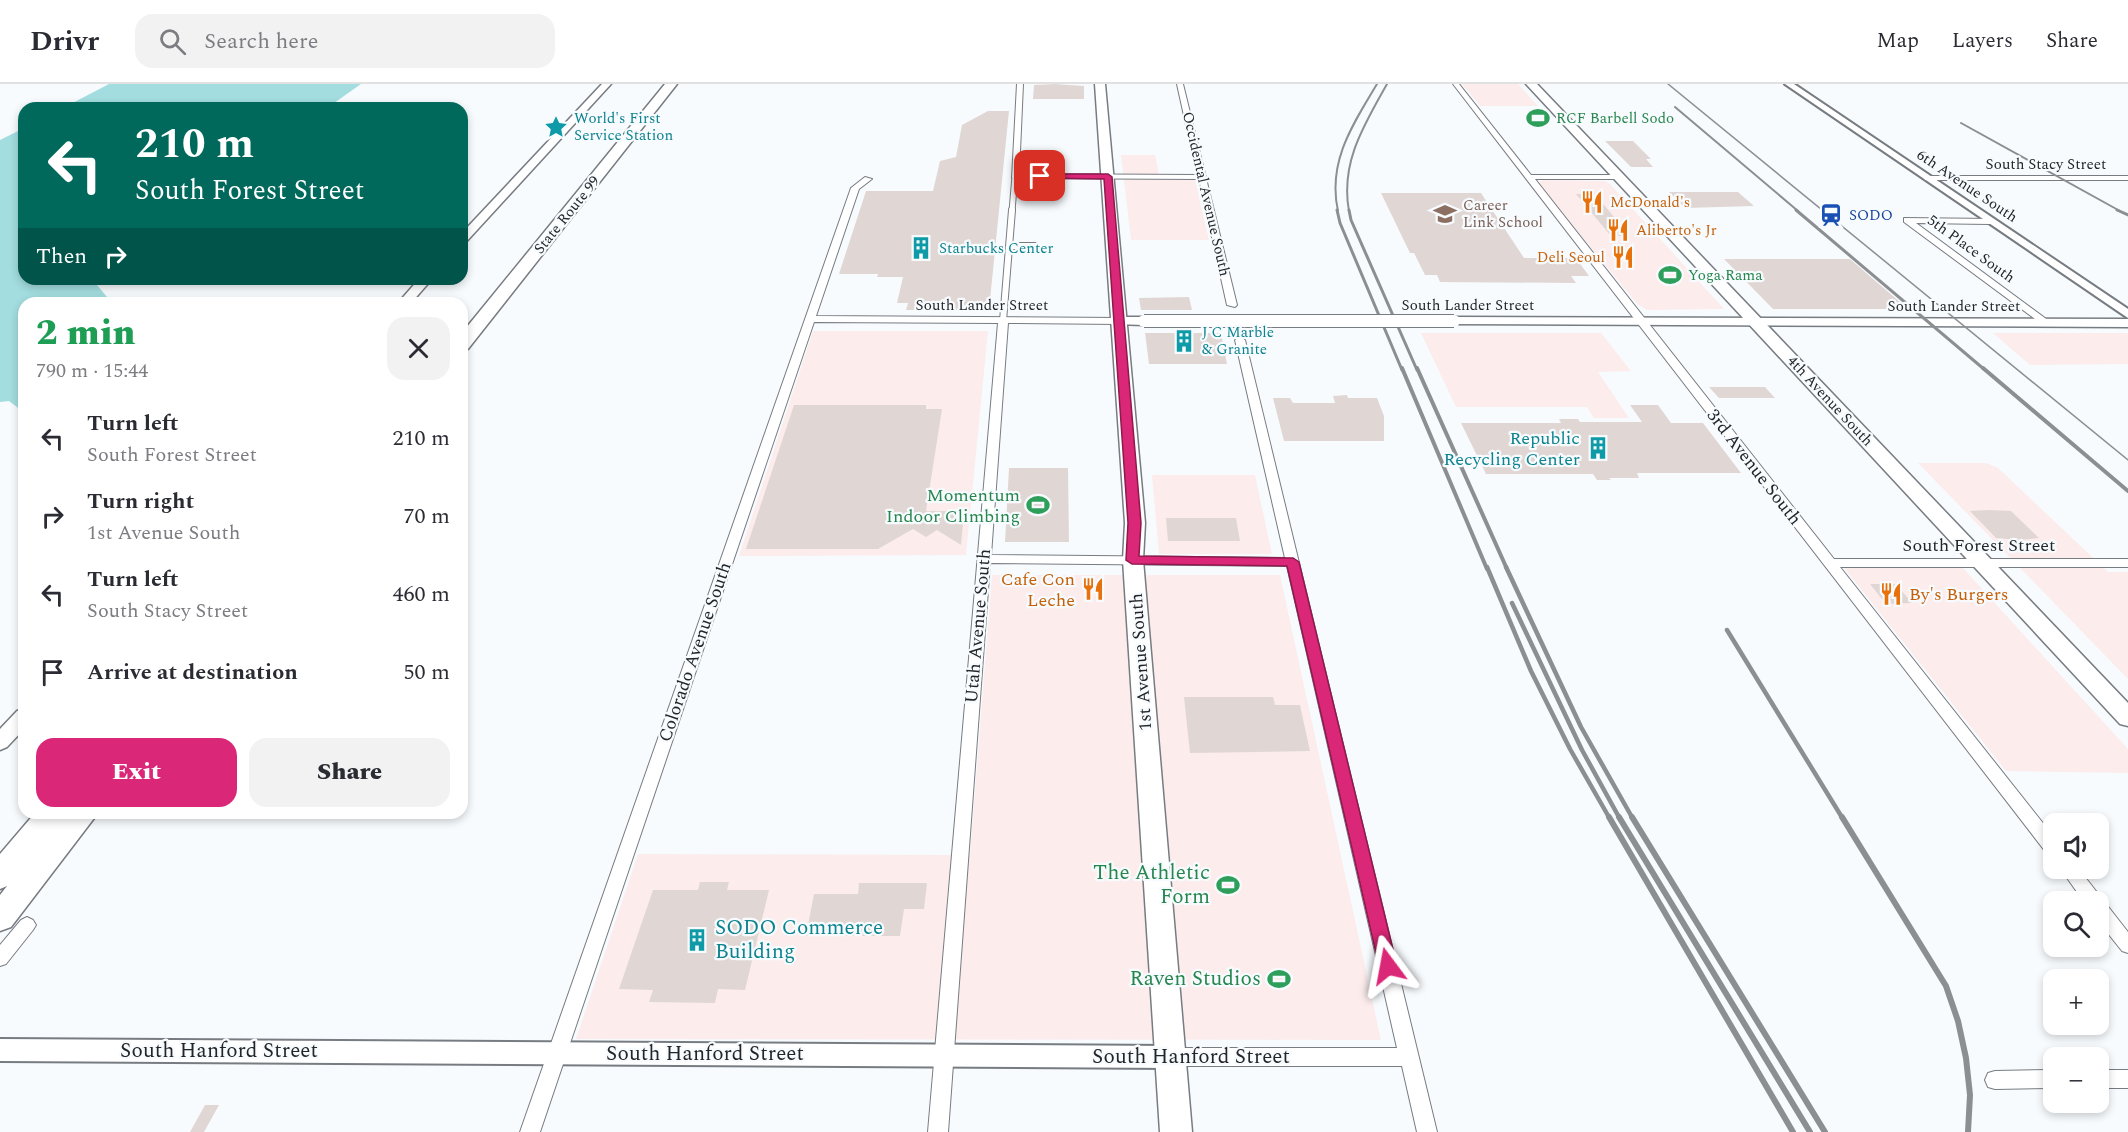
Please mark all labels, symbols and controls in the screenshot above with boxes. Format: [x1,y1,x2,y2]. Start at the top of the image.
search box [135,14,555,68]
text: Drivr [30,20,99,63]
icon: search [156,25,189,58]
text: Search here [204,25,318,58]
text: Map [1877,25,1919,57]
text: Layers [1952,25,2013,57]
text: Share [2046,25,2098,57]
sports icon: RCF Barbell Sodo [1525,105,1551,131]
place label: World's First Service Station [574,107,673,147]
place label: RCF Barbell Sodo [1556,107,1674,130]
street label: Occidental Avenue South [1176,109,1236,279]
text: 210 m [135,113,254,176]
place icon: World's First Service Station [543,114,569,140]
icon: left [36,126,114,204]
street label: 6th Avenue South [1912,144,2022,228]
pin [1014,150,1065,201]
street label: South Stacy Street [1986,153,2106,176]
icon: arrive [1023,159,1056,192]
text: South Forest Street [135,170,364,212]
street label: State Route 99 [528,171,606,259]
restaurant icon: McDonald's [1579,189,1605,215]
place label: McDonald's [1610,191,1690,214]
place label: Career Link School [1463,194,1543,234]
school or university icon: Career Link School [1432,201,1458,227]
station icon: SODO [1818,202,1844,228]
place label: SODO [1849,204,1893,227]
street label: 5th Place South [1922,209,2020,289]
restaurant icon: Aliberto's Jr [1605,217,1631,243]
place label: Aliberto's Jr [1636,219,1717,242]
building icon: Starbucks Center [908,235,934,261]
place label: Starbucks Center [939,237,1053,260]
text: Then [36,240,87,273]
icon: right [99,240,132,273]
restaurant icon: Deli Seoul [1610,244,1636,270]
place label: Deli Seoul [1537,246,1605,269]
sports icon: Yoga Rama [1657,262,1683,288]
place label: Yoga Rama [1688,264,1763,287]
street label: South Lander Street [916,294,1048,317]
street label: South Lander Street [1402,294,1534,317]
street label: South Lander Street [1888,295,2020,318]
text: 2 min [36,306,136,361]
button: close [387,317,450,380]
place label: J C Marble & Granite [1202,321,1274,361]
building icon: J C Marble & Granite [1171,328,1197,354]
street label: 4th Avenue South [1782,350,1879,452]
text: 790 m · 15:44 [36,356,148,386]
street label: 3rd Avenue South [1700,403,1808,531]
text: Turn left [87,407,179,440]
icon: left [36,422,69,455]
text: 210 m [393,422,450,455]
place label: Republic Recycling Center [1443,425,1580,473]
building icon: Republic Recycling Center [1585,435,1611,461]
text: South Forest Street [87,440,257,470]
place label: Momentum Indoor Climbing [886,482,1020,530]
text: Turn right [87,485,194,518]
sports icon: Momentum Indoor Climbing [1025,492,1051,518]
icon: right [36,500,69,533]
text: 70 m [404,500,450,533]
text: 1st Avenue South [87,518,240,548]
street label: South Forest Street [1903,532,2055,559]
street label: Utah Avenue South [958,548,998,704]
street label: Colorado Avenue South [652,558,738,746]
text: Turn left [87,563,179,596]
place label: Cafe Con Leche [1001,566,1075,614]
restaurant icon: Cafe Con Leche [1080,576,1106,602]
icon: left [36,578,69,611]
text: 460 m [393,578,450,611]
restaurant icon: By's Burgers [1878,581,1904,607]
place label: By's Burgers [1909,581,2009,608]
street label: 1st Avenue South [1123,592,1159,732]
text: South Stacy Street [87,596,248,626]
icon: arrive [36,656,69,689]
text: Arrive at destination [87,656,298,689]
text: 50 m [404,656,450,689]
button: Exit [36,738,237,807]
button: Share [249,738,450,807]
map controls [2043,813,2109,1113]
button: sound [2043,813,2109,879]
place label: The Athletic Form [1093,857,1210,913]
sports icon: The Athletic Form [1215,872,1241,898]
button: search [2043,891,2109,957]
place label: SODO Commerce Building [715,912,883,968]
building icon: SODO Commerce Building [684,927,710,953]
position arrow [1356,934,1420,998]
place label: Raven Studios [1130,963,1261,995]
sports icon: Raven Studios [1266,966,1292,992]
button: + [2043,969,2109,1035]
street label: South Hanford Street [120,1035,318,1067]
street label: South Hanford Street [606,1038,804,1070]
street label: South Hanford Street [1092,1041,1290,1073]
button: − [2043,1047,2109,1113]

